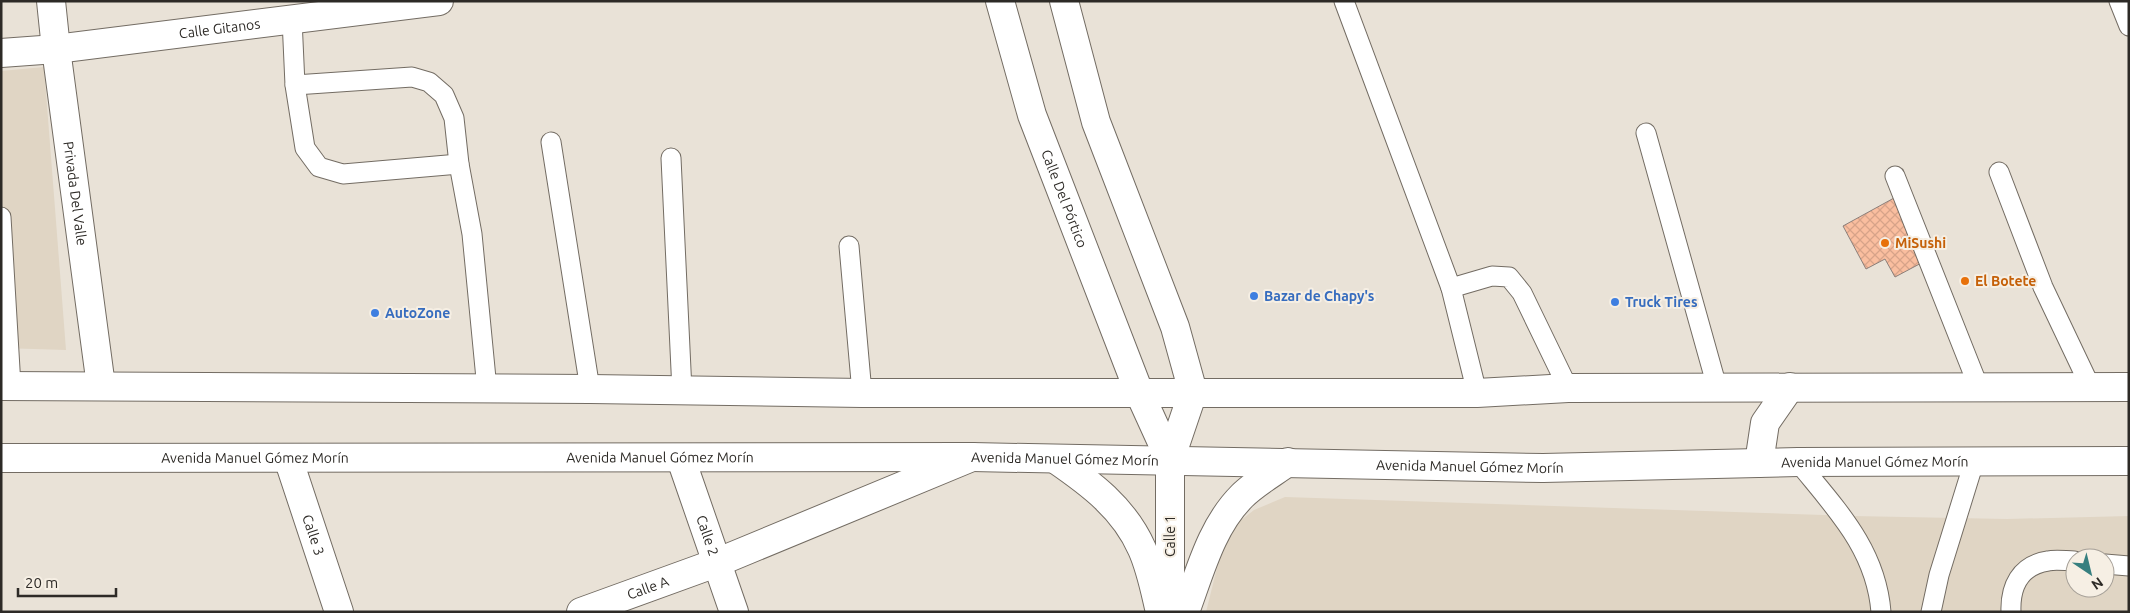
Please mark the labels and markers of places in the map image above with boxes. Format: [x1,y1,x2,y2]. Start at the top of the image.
place label: MiSushi [1895,235,1946,251]
marker: MiSushi [1879,237,1891,249]
place label: El Botete [1975,273,2036,289]
marker: El Botete [1959,275,1971,287]
place label: Bazar de Chapy's [1264,288,1375,304]
marker: Bazar de Chapy's [1248,290,1260,302]
place label: Truck Tires [1625,294,1698,310]
marker: Truck Tires [1609,296,1621,308]
place label: AutoZone [385,305,450,321]
marker: AutoZone [369,307,381,319]

